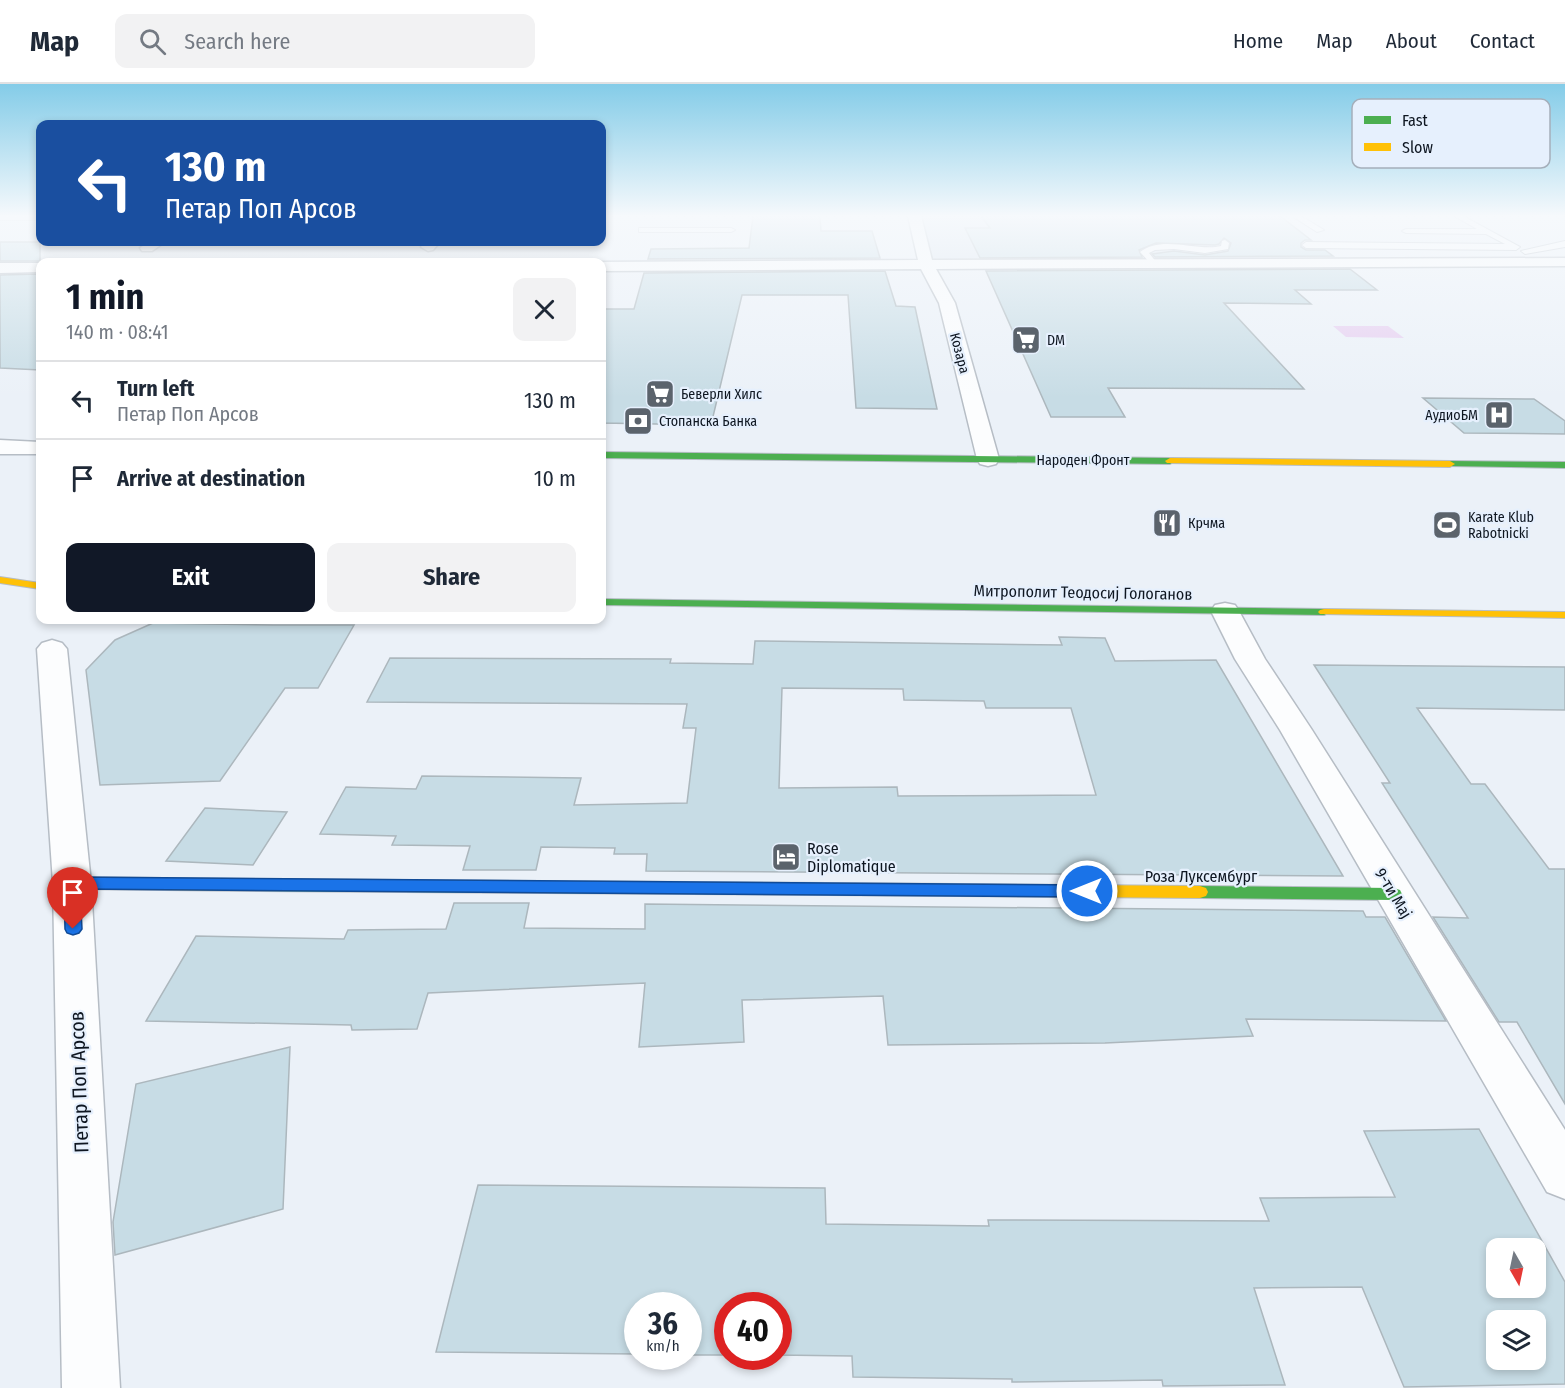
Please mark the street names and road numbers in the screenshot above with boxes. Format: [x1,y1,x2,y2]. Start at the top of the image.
street label: Козара [946,331,973,375]
street label: Народен Фронт [1037,452,1130,469]
street label: Митрополит Теодосиј Гологанов [974,581,1192,604]
street label: 9-ти Мај [1371,865,1416,922]
street label: Роза Луксембург [1145,867,1258,886]
street label: Петар Поп Арсов [65,1011,93,1153]

